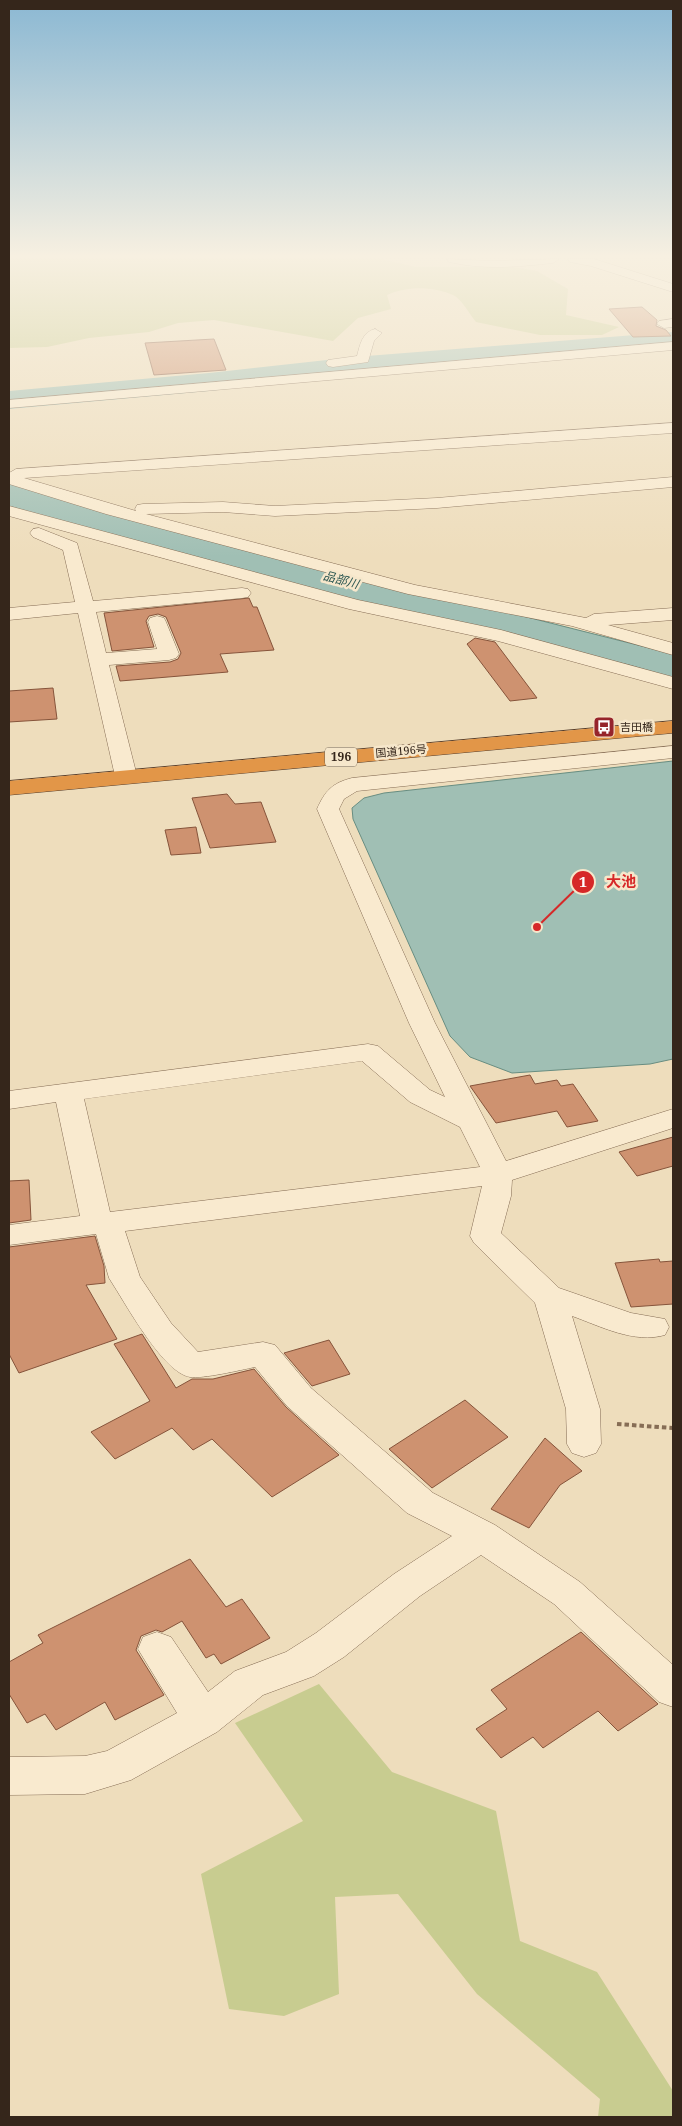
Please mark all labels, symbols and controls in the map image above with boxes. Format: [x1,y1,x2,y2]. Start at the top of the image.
water label: 品部川 [322,567,363,593]
bus stop icon: 吉田橋 [592,715,616,739]
place label: 吉田橋 [620,719,653,734]
street label: 国道196号 [375,741,427,760]
road number: 196 [325,748,357,766]
callout: 大池 [571,867,646,897]
text: 1 [579,871,587,891]
text: 大池 [606,871,636,891]

